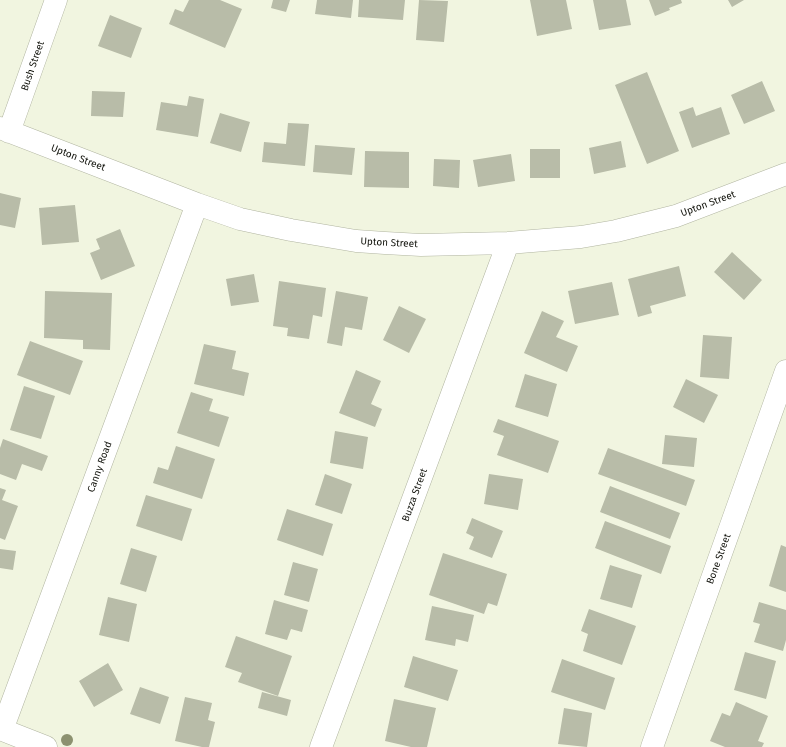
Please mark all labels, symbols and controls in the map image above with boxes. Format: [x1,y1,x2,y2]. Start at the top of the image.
street label: Bush Street [19,39,47,93]
street label: Upton Street [49,142,107,174]
street label: Upton Street [679,189,737,219]
street label: Upton Street [360,236,418,250]
street label: Canny Road [85,440,115,494]
street label: Buzza Street [400,467,430,523]
street label: Bone Street [704,532,734,586]

